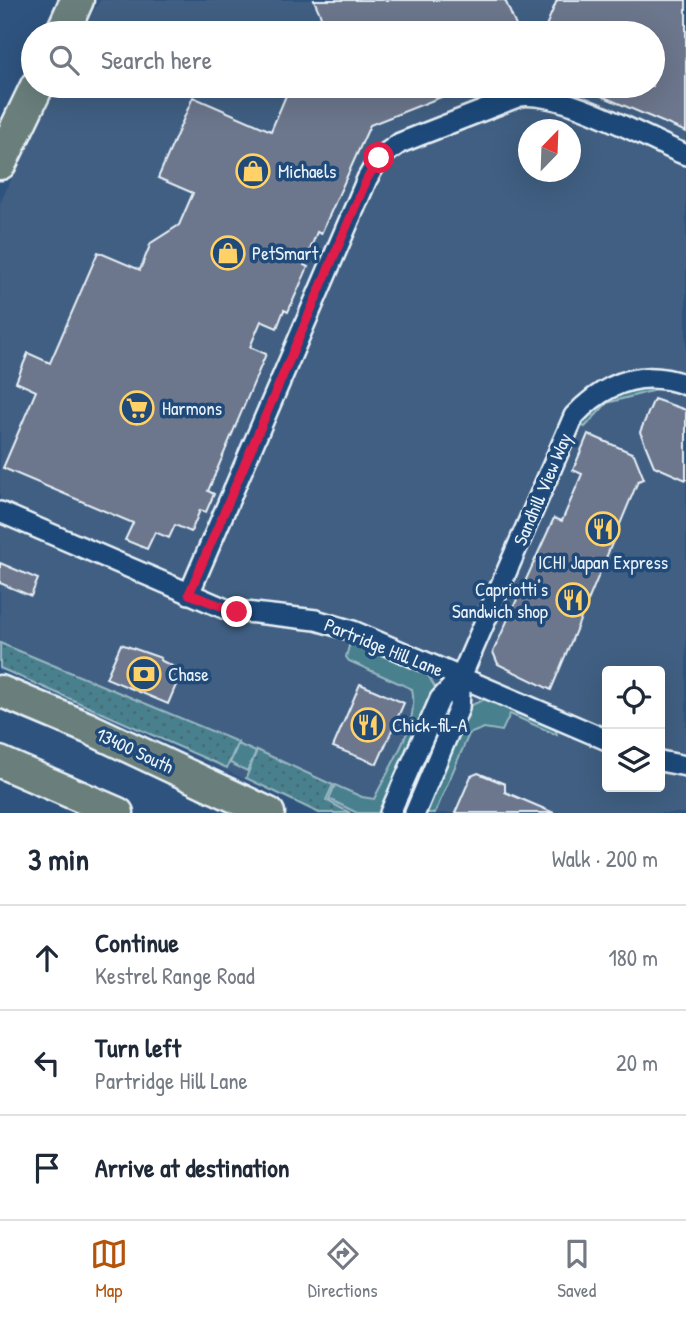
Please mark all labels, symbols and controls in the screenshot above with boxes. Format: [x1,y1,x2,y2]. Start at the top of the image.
search box [21,21,665,98]
icon: search [45,41,83,79]
text: Search here [101,42,212,77]
north arrow [518,119,581,182]
route start [363,142,394,173]
shop icon: Michaels [234,152,272,190]
place label: Michaels [278,158,336,184]
shop icon: PetSmart [209,234,247,272]
place label: PetSmart [252,240,319,266]
supermarket icon: Harmons [118,389,156,427]
place label: Harmons [162,395,222,421]
street label: Sandhill View Way [507,429,577,549]
restaurant icon: ICHI Japan Express [584,510,622,548]
place label: ICHI Japan Express [538,549,668,575]
place label: Capriotti's Sandwich shop [452,576,548,624]
restaurant icon: Capriotti's Sandwich shop [554,581,592,619]
route end [221,596,252,627]
street label: Partridge Hill Lane [321,611,448,683]
bank icon: Chase [125,655,163,693]
place label: Chase [168,661,209,687]
map controls [602,666,665,792]
button: locate [602,666,665,729]
restaurant icon: Chick-fil-A [349,706,387,744]
place label: Chick-fil-A [392,712,467,738]
street label: 13400 South [92,721,178,779]
button: layers [602,729,665,792]
text: 3 min [28,839,89,879]
text: Walk · 200 m [552,843,658,874]
text: Continue [95,925,179,960]
icon: ahead [28,939,66,977]
text: 180 m [608,942,658,973]
text: Kestrel Range Road [95,960,255,991]
text: Turn left [95,1030,181,1065]
icon: left [28,1044,66,1082]
text: 20 m [616,1047,658,1078]
text: Partridge Hill Lane [95,1065,248,1096]
icon: arrive [28,1149,66,1187]
text: Arrive at destination [95,1150,290,1185]
tab: Map [90,1235,128,1303]
tab: Directions [308,1235,378,1303]
tab: Saved [557,1235,596,1303]

